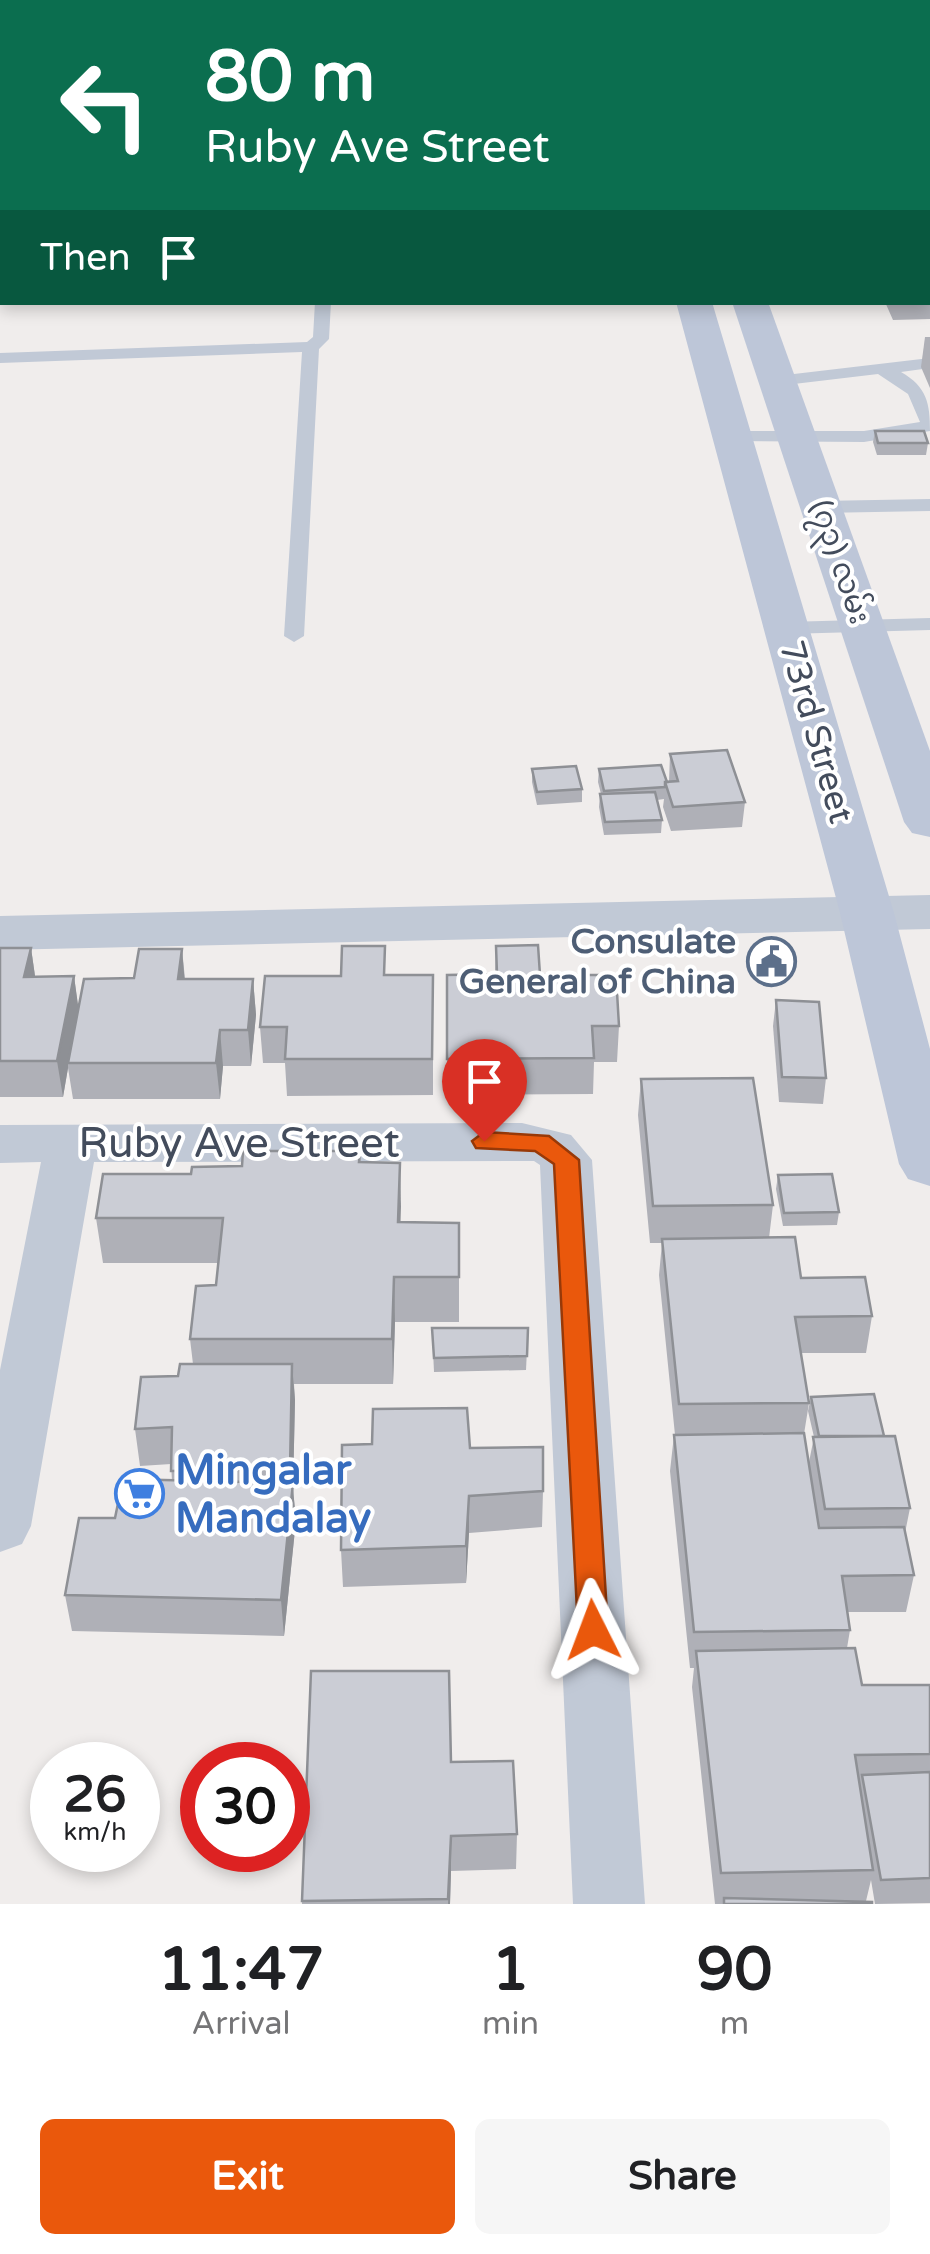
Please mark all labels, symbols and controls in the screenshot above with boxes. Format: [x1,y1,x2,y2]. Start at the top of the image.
text: 80 m [205,36,375,120]
icon: left [40,40,170,170]
text: Ruby Ave Street [205,121,550,175]
icon: arrive [151,230,206,285]
text: Then [40,235,131,281]
street label: (၇၃) လမ်း [796,494,882,631]
street label: 73rd Street [770,636,862,828]
place label: Consulate General of China [459,921,736,1003]
public building icon: Consulate General of China [745,936,797,988]
pin [442,1039,527,1142]
icon: arrive [457,1054,512,1109]
street label: Ruby Ave Street [78,1118,400,1169]
place label: Mingalar Mandalay [175,1445,372,1544]
supermarket icon: Mingalar Mandalay [114,1468,166,1520]
position arrow [541,1578,645,1682]
speed limit sign: 30 [180,1742,310,1872]
text: 26 [64,1765,126,1825]
text: km/h [64,1817,126,1847]
text: 11:47 [158,1934,324,2006]
text: 1 [492,1934,529,2006]
text: 90 [697,1934,772,2006]
text: Arrival [192,2005,290,2043]
text: min [482,2005,539,2043]
text: m [720,2005,749,2043]
button: Exit [40,2119,455,2234]
button: Share [475,2119,890,2234]

